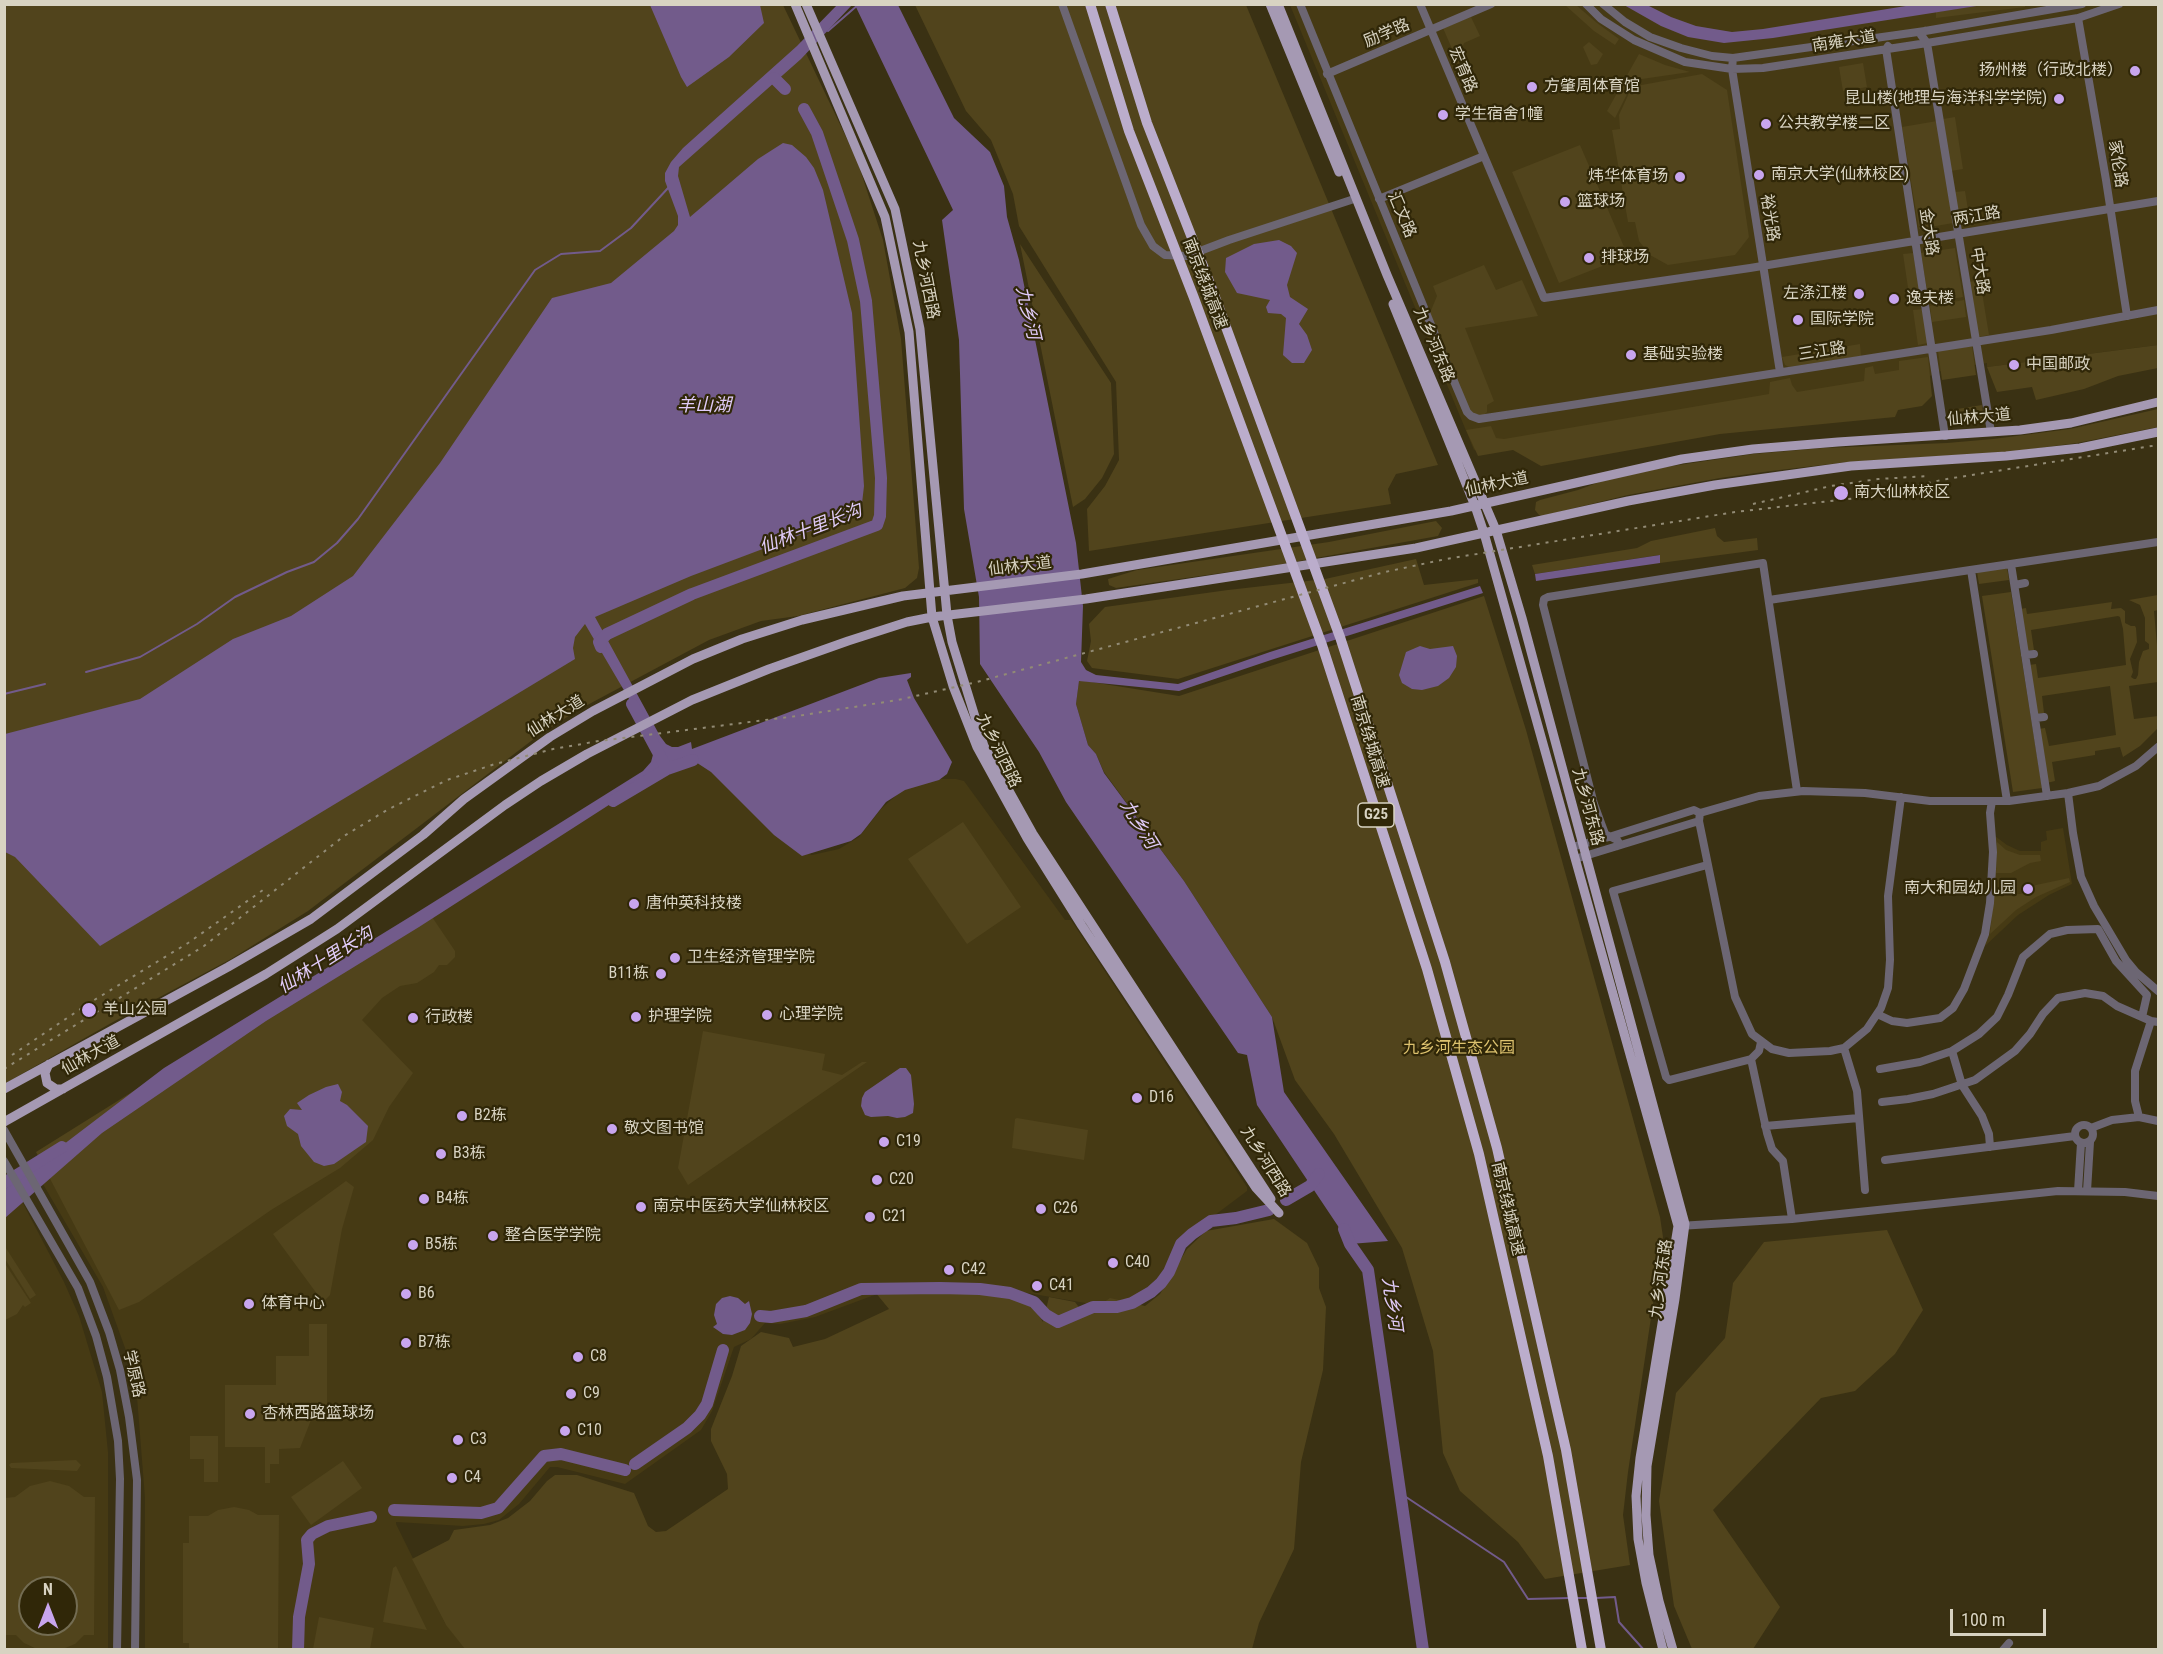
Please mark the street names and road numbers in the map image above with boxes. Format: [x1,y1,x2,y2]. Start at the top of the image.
street label: 励学路 [1361,16,1413,52]
street label: 南雍大道 [1811,28,1877,56]
street label: 宏育路 [1444,44,1480,96]
street label: 家伦路 [2104,139,2130,189]
street label: 汇文路 [1383,189,1419,241]
street label: 裕光路 [1756,193,1782,243]
street label: 两江路 [1952,203,2002,231]
street label: 金大路 [1915,207,1941,257]
street label: 南京绕城高速 [1178,236,1230,332]
street label: 九乡河西路 [908,239,942,321]
street label: 中大路 [1966,246,1992,296]
street label: 九乡河东路 [1409,304,1457,386]
street label: 三江路 [1797,339,1847,365]
street label: 仙林大道 [1946,406,2012,430]
street label: 仙林大道 [1464,469,1530,501]
street label: 仙林大道 [987,554,1053,580]
street label: 仙林大道 [524,692,588,742]
street label: 南京绕城高速 [1346,693,1392,791]
street label: 九乡河西路 [972,711,1024,791]
street label: 九乡河东路 [1567,766,1607,848]
road number: G25 [1358,803,1394,827]
street label: 仙林大道 [58,1032,124,1080]
street label: 九乡河西路 [1236,1123,1294,1201]
street label: 南京绕城高速 [1487,1160,1527,1258]
street label: 九乡河东路 [1647,1238,1677,1320]
street label: 学原路 [118,1348,148,1400]

